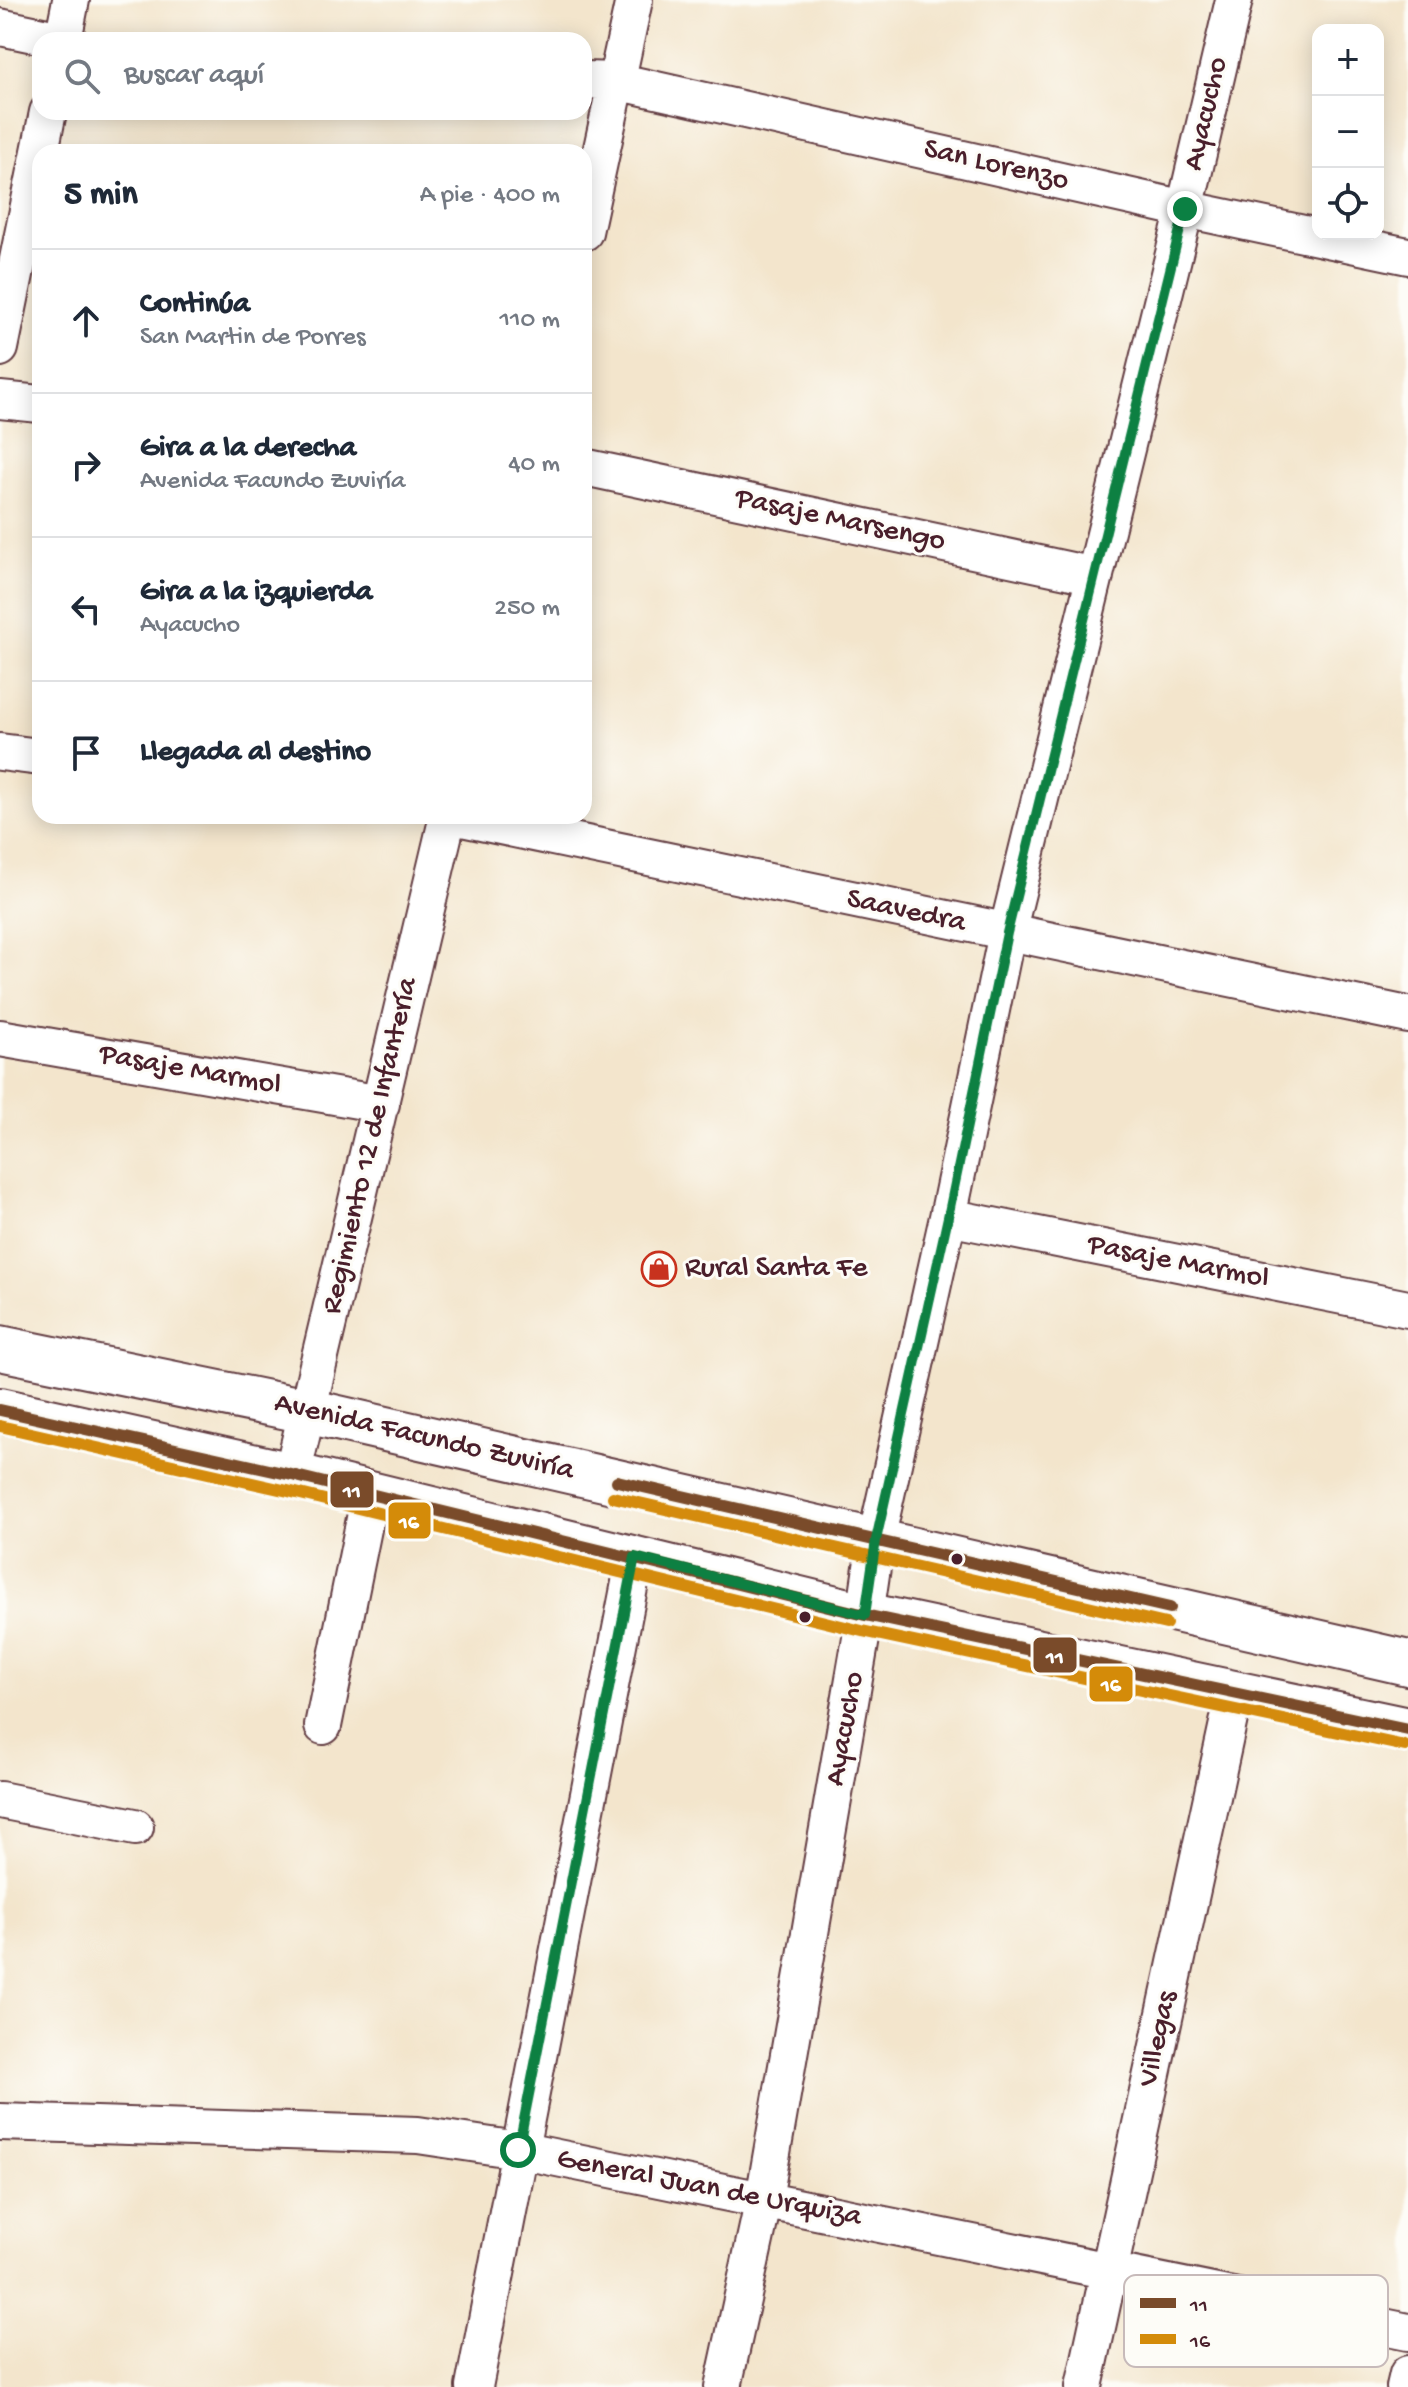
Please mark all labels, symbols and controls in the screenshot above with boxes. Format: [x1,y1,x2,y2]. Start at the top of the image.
map controls [1312,24,1384,240]
button: + [1312,24,1384,96]
search box [32,32,592,120]
icon: search [60,54,104,98]
street label: Ayacucho [1177,54,1237,174]
text: Buscar aquí [124,59,264,94]
button: − [1312,96,1384,168]
street label: San Lorenzo [920,132,1072,200]
button: locate [1312,168,1384,240]
text: 5 min [64,176,138,216]
text: A pie · 400 m [420,181,560,212]
route end [1167,191,1203,227]
text: Continúa [140,288,250,323]
icon: ahead [64,299,108,343]
text: 110 m [500,306,560,337]
text: San Martin de Porres [140,323,366,354]
text: Gira a la derecha [140,432,356,467]
icon: right [64,443,108,487]
text: 40 m [508,450,560,481]
text: Avenida Facundo Zuviría [140,467,405,498]
street label: Pasaje Marsengo [731,481,948,560]
text: Gira a la izquierda [140,576,373,611]
icon: left [64,587,108,631]
text: 250 m [494,594,560,625]
text: Ayacucho [140,611,240,642]
icon: arrive [64,731,108,775]
text: Llegada al destino [140,736,371,771]
street label: Saavedra [843,882,970,942]
street label: Regimiento 12 de Infantería [315,973,427,1318]
street label: Pasaje Marmol [95,1038,284,1104]
street label: Pasaje Marmol [1083,1228,1272,1298]
shop icon: Rural Santa Fe [640,1250,678,1288]
place label: Rural Santa Fe [685,1252,868,1287]
street label: Avenida Facundo Zuviría [271,1386,578,1490]
line badge: 11 [329,1470,375,1509]
text: 11 [342,1480,361,1506]
line badge: 16 [387,1501,432,1540]
text: 16 [398,1511,420,1537]
unlabelled marker [949,1551,965,1567]
unlabelled marker [797,1609,813,1625]
line badge: 11 [1032,1636,1078,1674]
text: 11 [1045,1646,1064,1672]
line badge: 16 [1088,1665,1134,1703]
street label: Ayacucho [819,1669,873,1789]
text: 16 [1100,1674,1122,1700]
street label: Villegas [1132,1987,1186,2091]
route start [500,2132,536,2168]
street label: General Juan de Urquiza [554,2142,866,2236]
legend [1124,2275,1388,2367]
text: 11 [1189,2294,1208,2320]
text: 16 [1189,2330,1211,2356]

